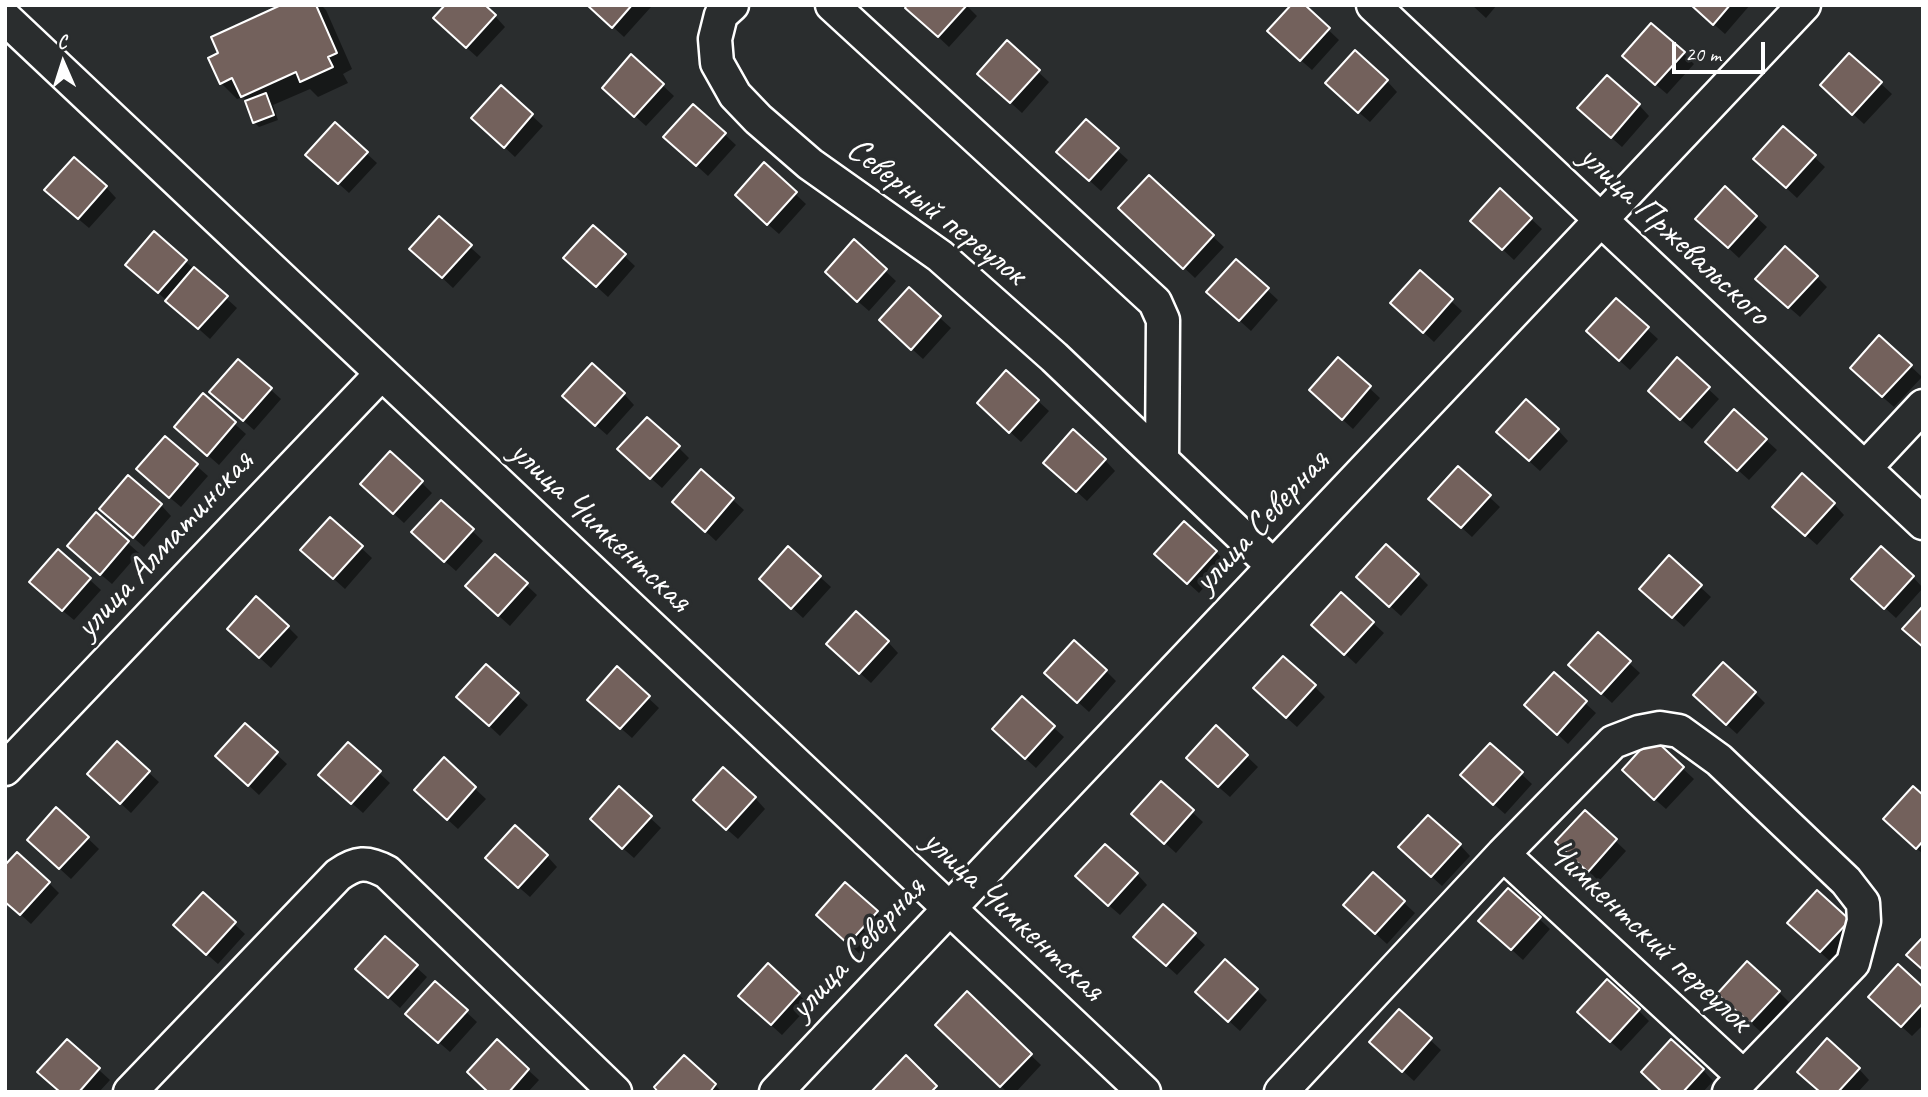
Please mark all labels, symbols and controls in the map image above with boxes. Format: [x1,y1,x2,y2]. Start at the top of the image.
north arrow [28,28,98,98]
scale bar [1676,28,1769,72]
text: С [57,30,67,54]
text: 20 m [1685,41,1721,67]
street label: Северный переулок [838,129,1034,295]
street label: улица Пржевальского [1570,137,1778,335]
street label: улица Чимкентская [500,432,700,622]
street label: улица Алматинская [67,442,263,648]
street label: улица Северная [1185,442,1339,602]
street label: улица Чимкентская [913,821,1113,1011]
street label: Чимкентский переулок [1538,832,1760,1042]
street label: улица Северная [781,869,935,1029]

